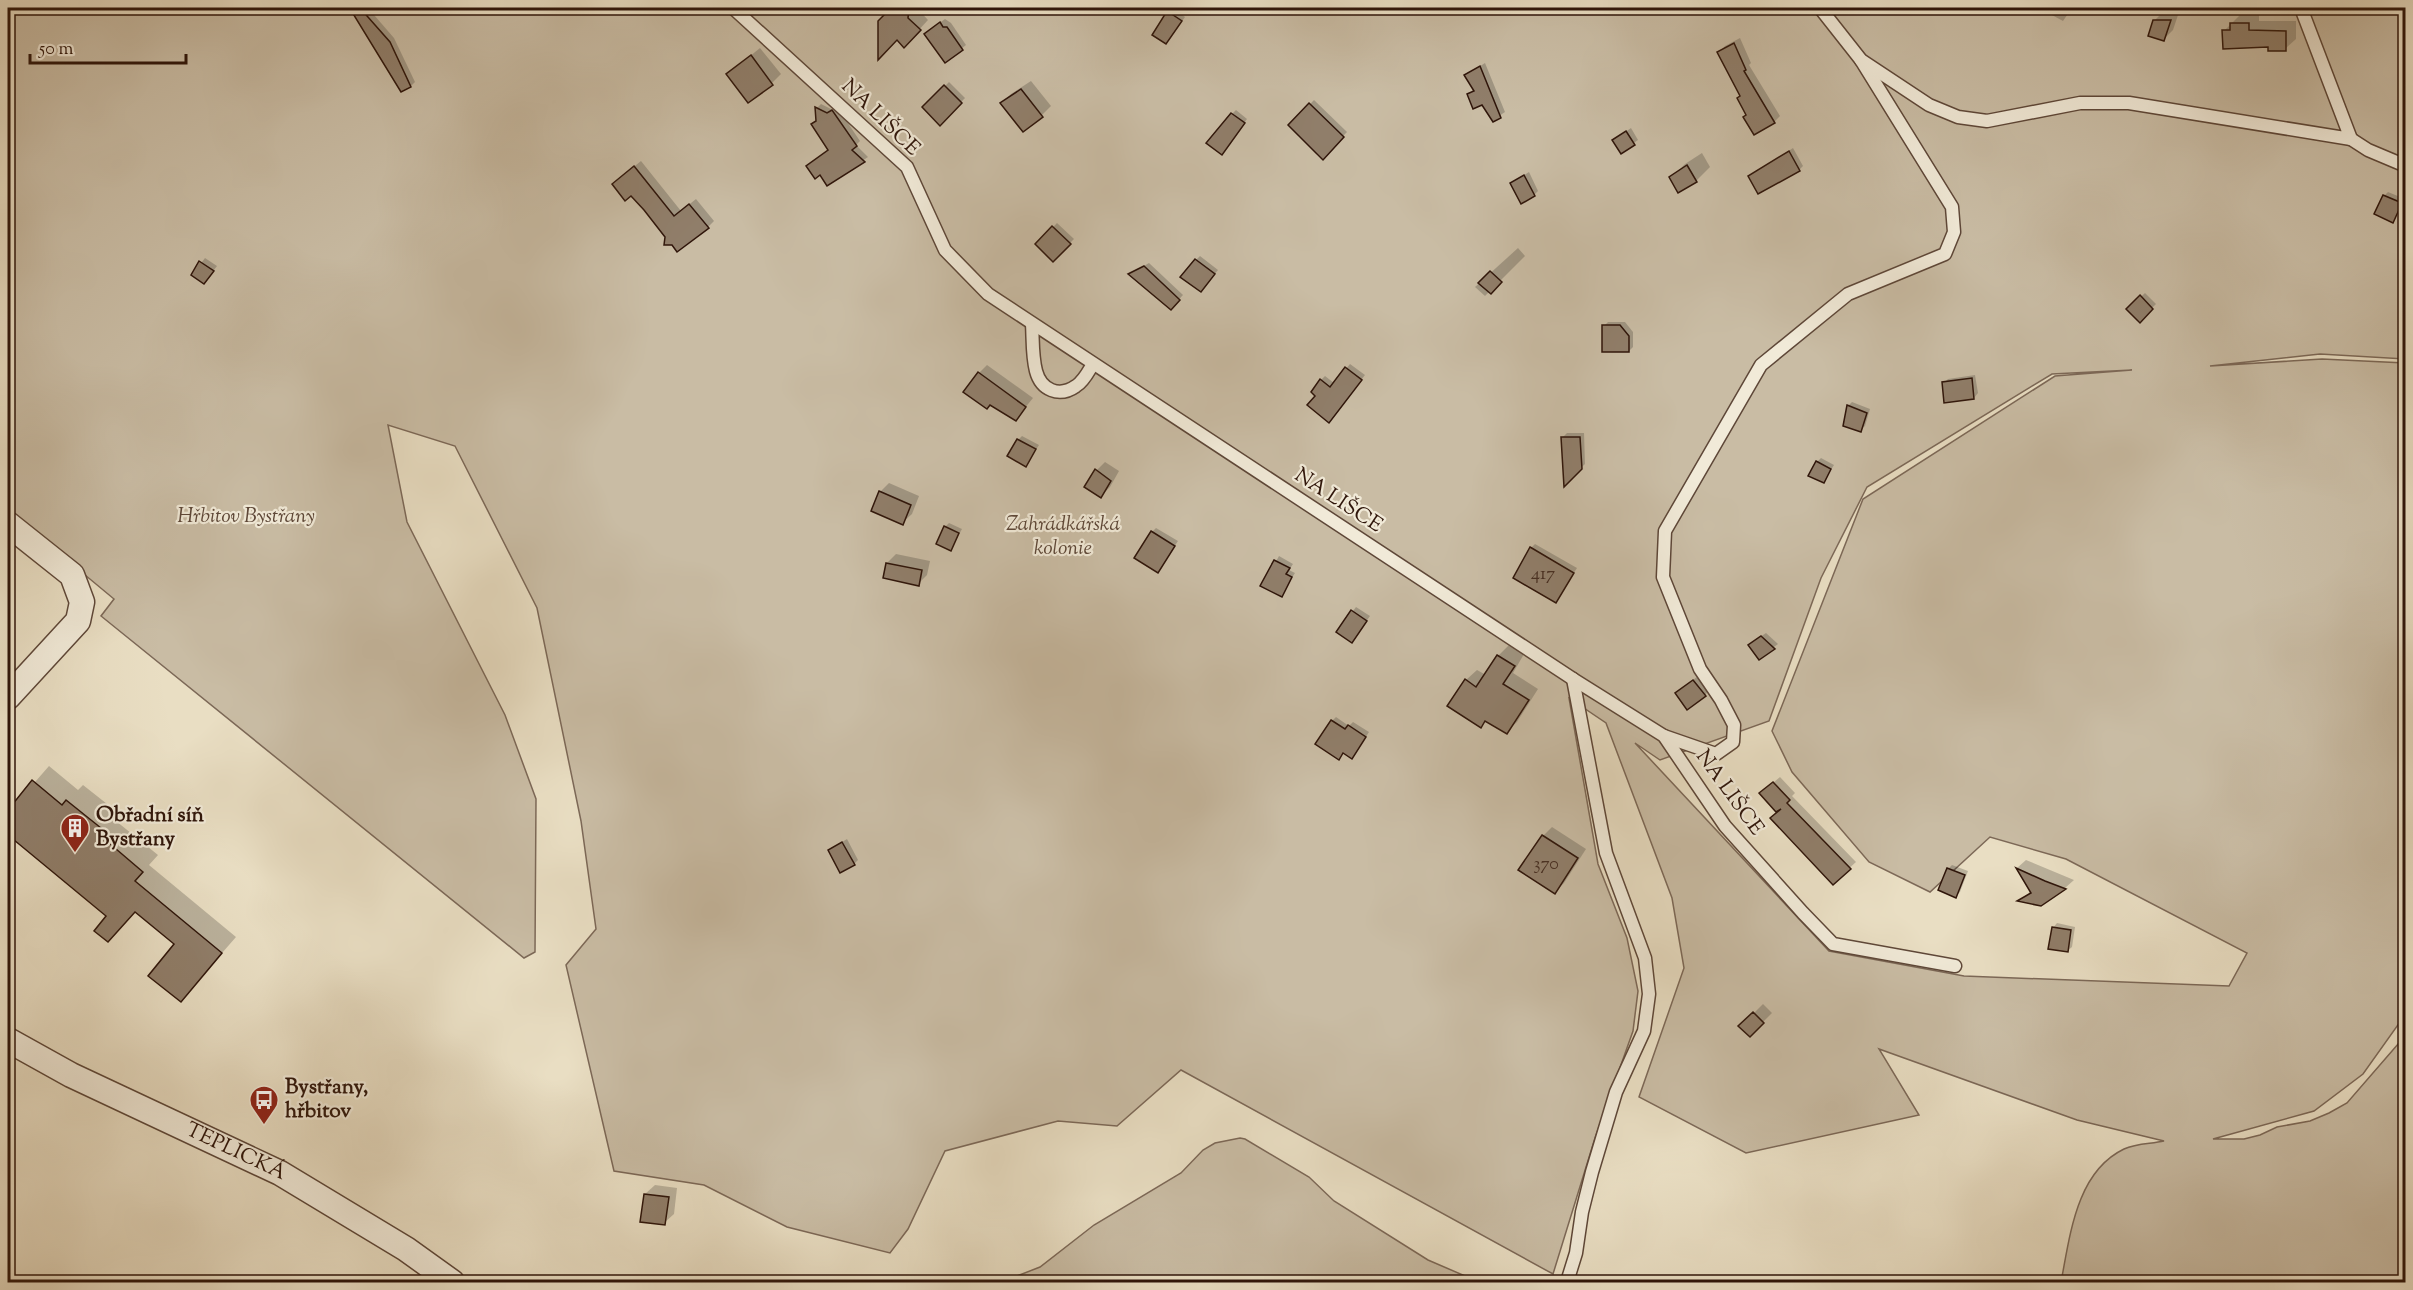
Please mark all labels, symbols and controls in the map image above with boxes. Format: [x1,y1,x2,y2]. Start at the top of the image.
scale bar [30,27,186,65]
text: 50 m [38,37,74,63]
street label: NA LIŠCE [834,73,927,164]
street label: NA LIŠCE [1288,461,1388,541]
park label: Hřbitov Bystřany [177,502,315,532]
park label: Zahrádkářská kolonie [1006,510,1120,564]
house number: 417 [1531,562,1555,588]
street label: NA LIŠCE [1688,744,1771,842]
place label: Obřadní síň Bystřany [96,801,205,855]
building icon: Obřadní síň Bystřany [59,812,91,854]
house number: 370 [1533,852,1559,878]
place label: Bystřany, hřbitov [285,1073,368,1127]
bus stop icon: Bystřany, hřbitov [248,1084,280,1126]
street label: TEPLICKÁ [180,1116,291,1189]

